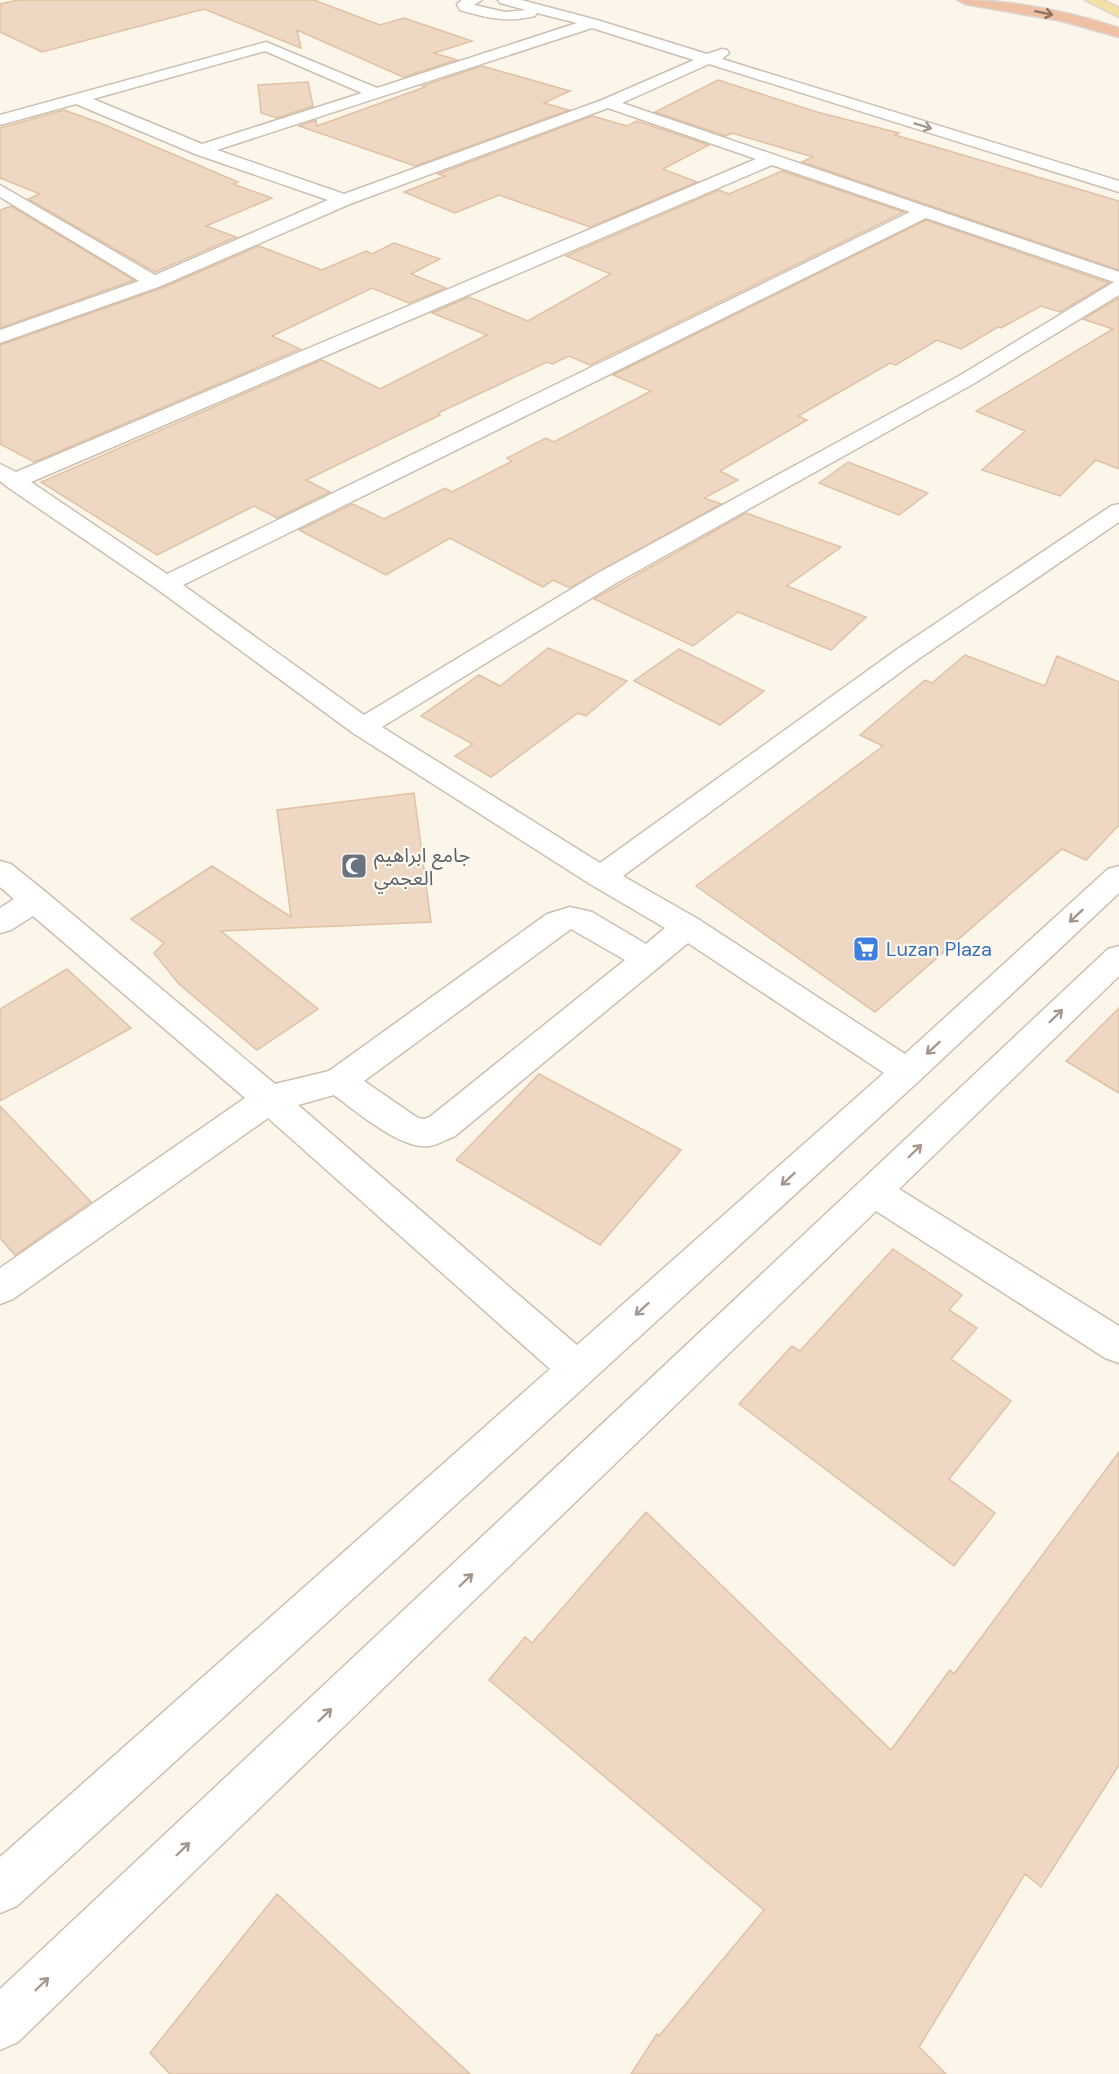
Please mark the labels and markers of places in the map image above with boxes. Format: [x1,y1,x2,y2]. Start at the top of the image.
place label: جامع ابراهيم العجمي [374,842,471,894]
mosque icon: جامع ابراهيم العجمي [339,851,369,881]
supermarket icon: Luzan Plaza [851,934,881,964]
place label: Luzan Plaza [886,936,992,962]

